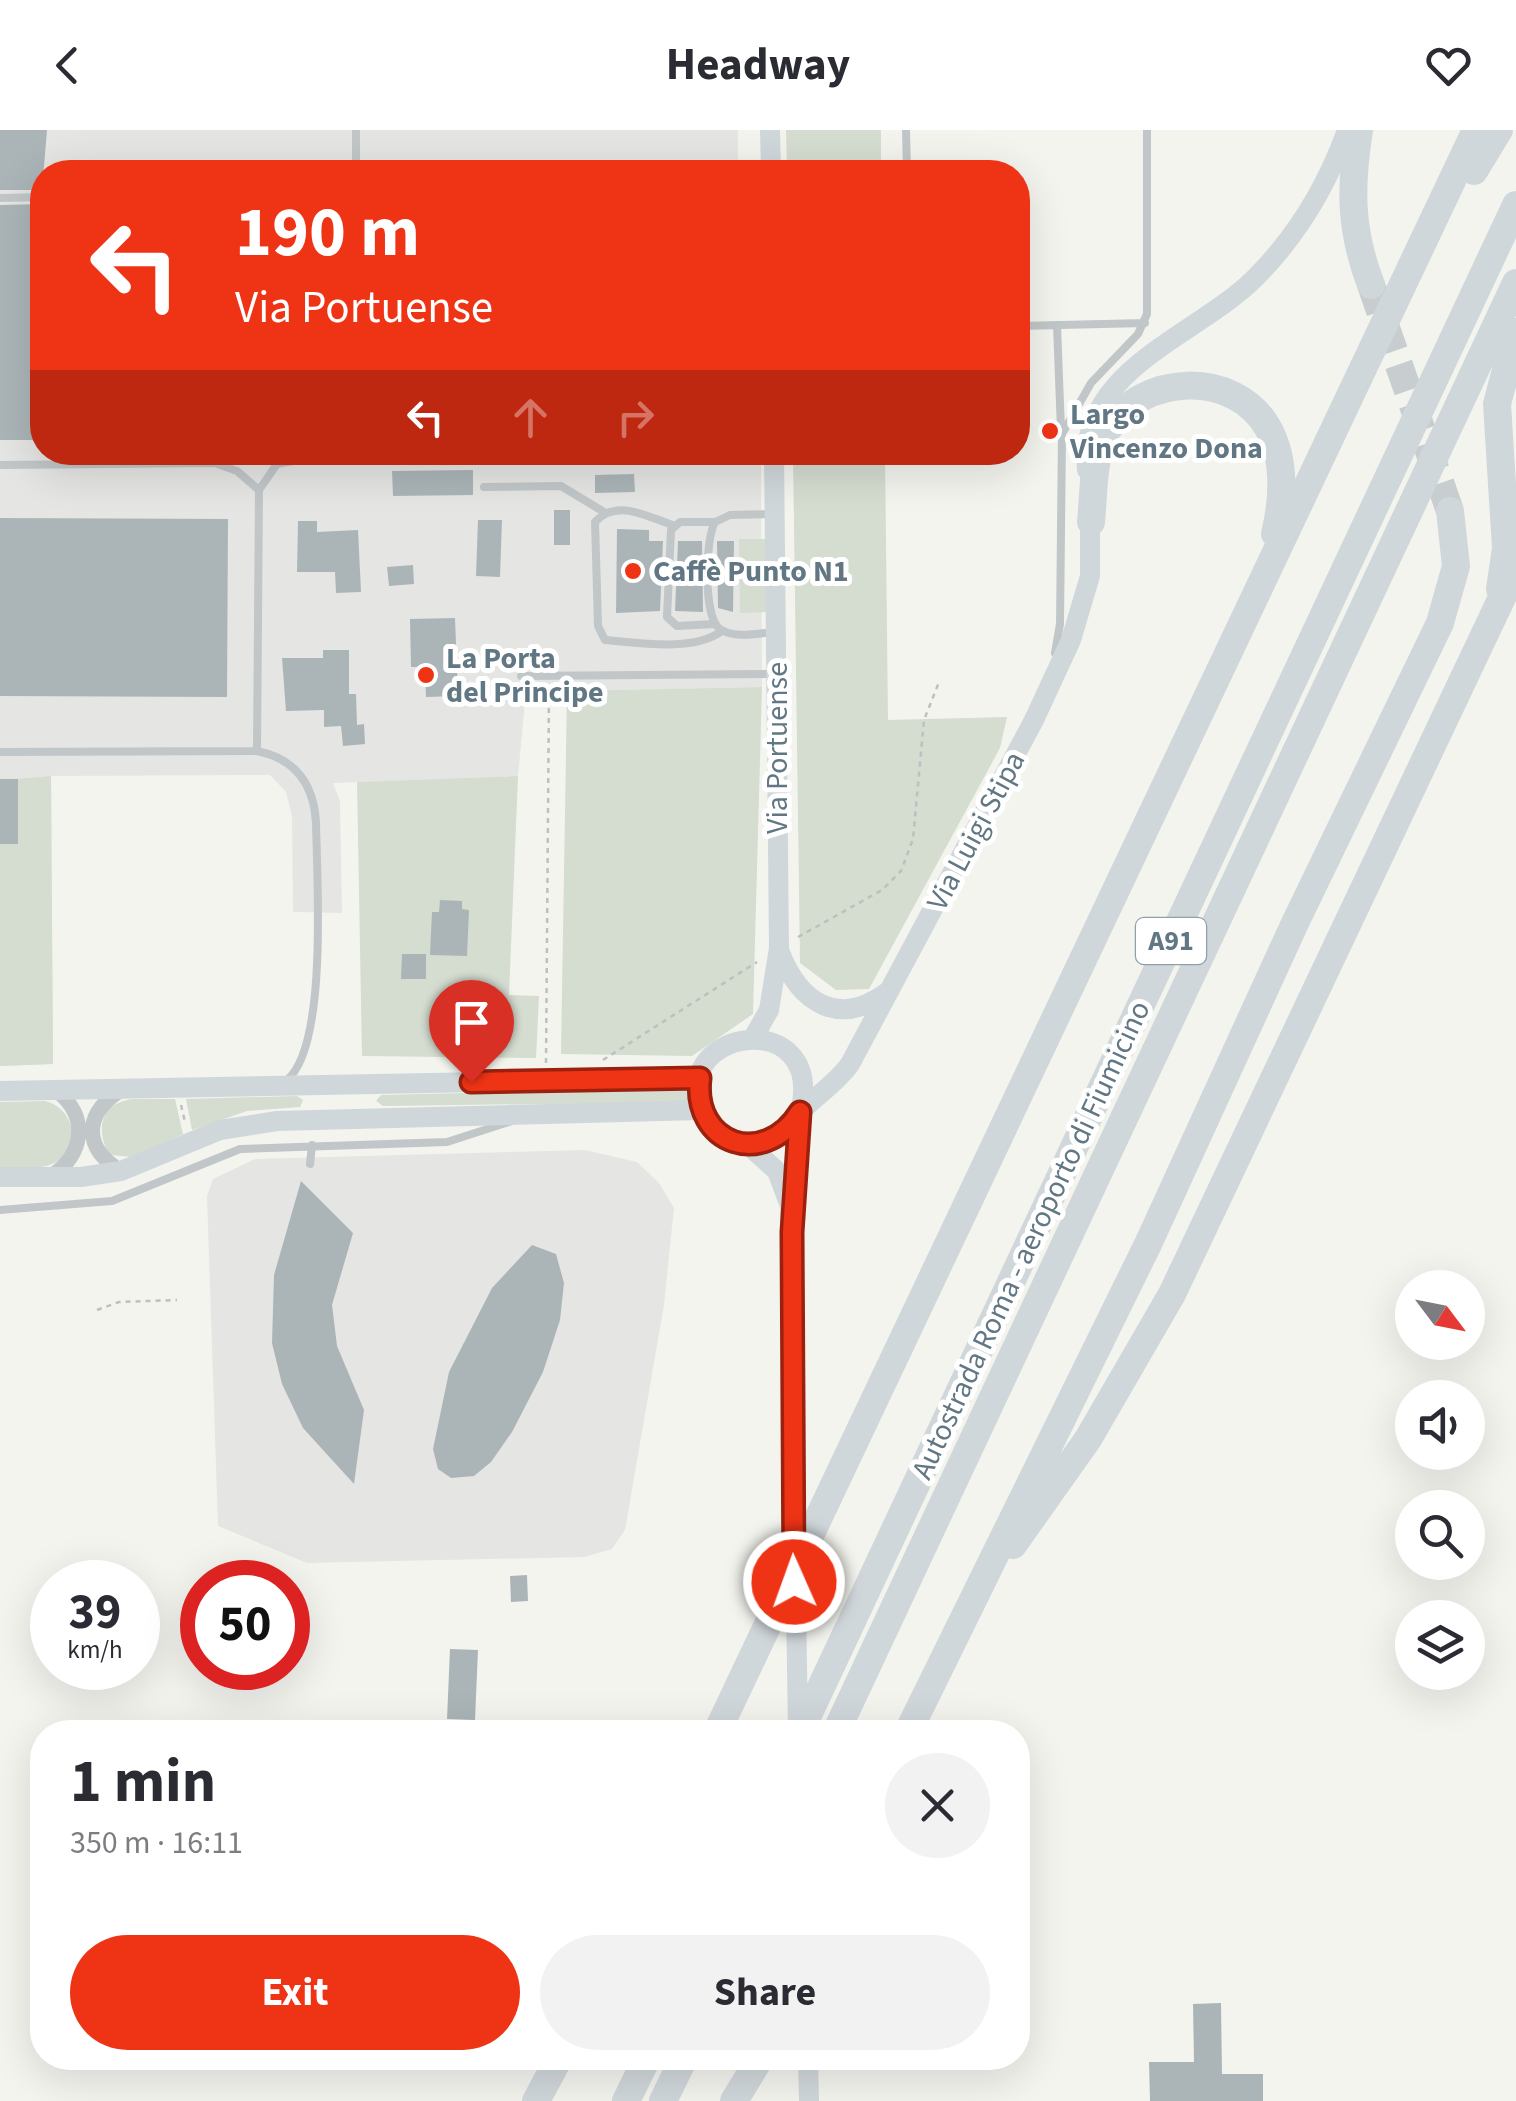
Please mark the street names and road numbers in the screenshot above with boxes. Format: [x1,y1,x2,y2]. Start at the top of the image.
street label: Via Portuense [756,662,799,834]
street label: Via Luigi Stipa [916,744,1036,918]
road number: A91 [1136,918,1206,964]
street label: Autostrada Roma - aeroporto di Fiumicino [901,994,1161,1486]

